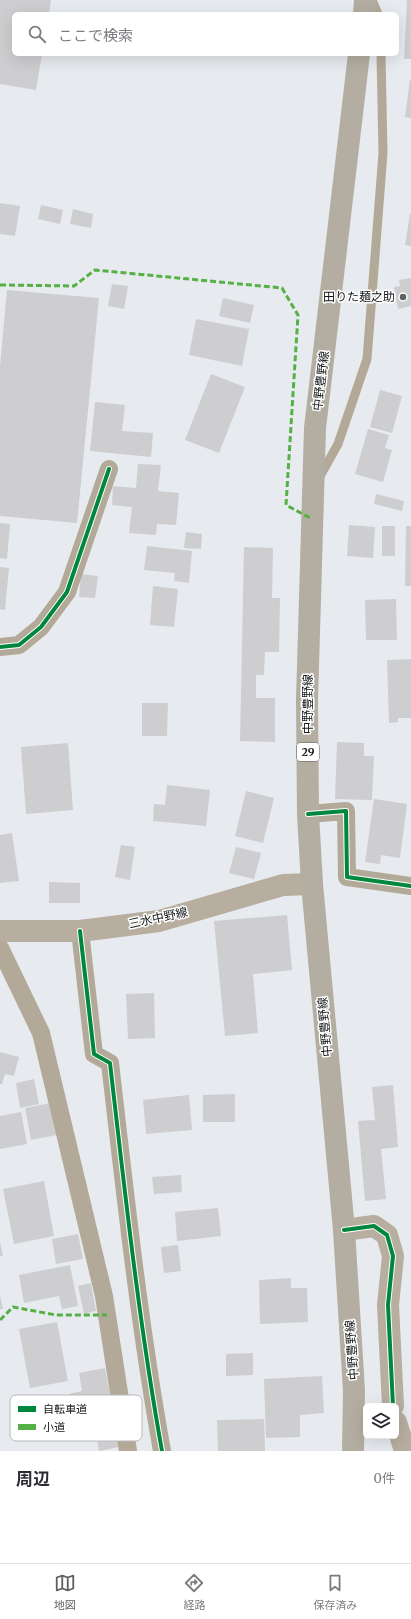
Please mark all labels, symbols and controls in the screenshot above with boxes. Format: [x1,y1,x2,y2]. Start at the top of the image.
search box [12,12,399,56]
icon: search [26,23,48,45]
text: ここで検索 [58,26,133,45]
place label: 田りた麺之助 [323,289,395,304]
marker: 田りた麺之助 [398,292,408,302]
street label: 中野豊野線 [309,350,332,412]
street label: 中野豊野線 [300,674,315,734]
road number: 29 [297,743,319,761]
street label: 三水中野線 [127,904,189,931]
street label: 中野豊野線 [314,996,335,1058]
street label: 中野豊野線 [342,1320,361,1380]
legend [10,1395,142,1441]
text: 自転車道 [43,1402,87,1416]
map controls [363,1403,399,1439]
button: layers [363,1403,399,1439]
text: 小道 [43,1420,65,1434]
text: 周辺 [16,1468,50,1490]
text: 0件 [374,1470,395,1487]
tab: 地図 [54,1572,76,1612]
tab: 経路 [183,1572,205,1612]
tab: 保存済み [313,1572,357,1612]

